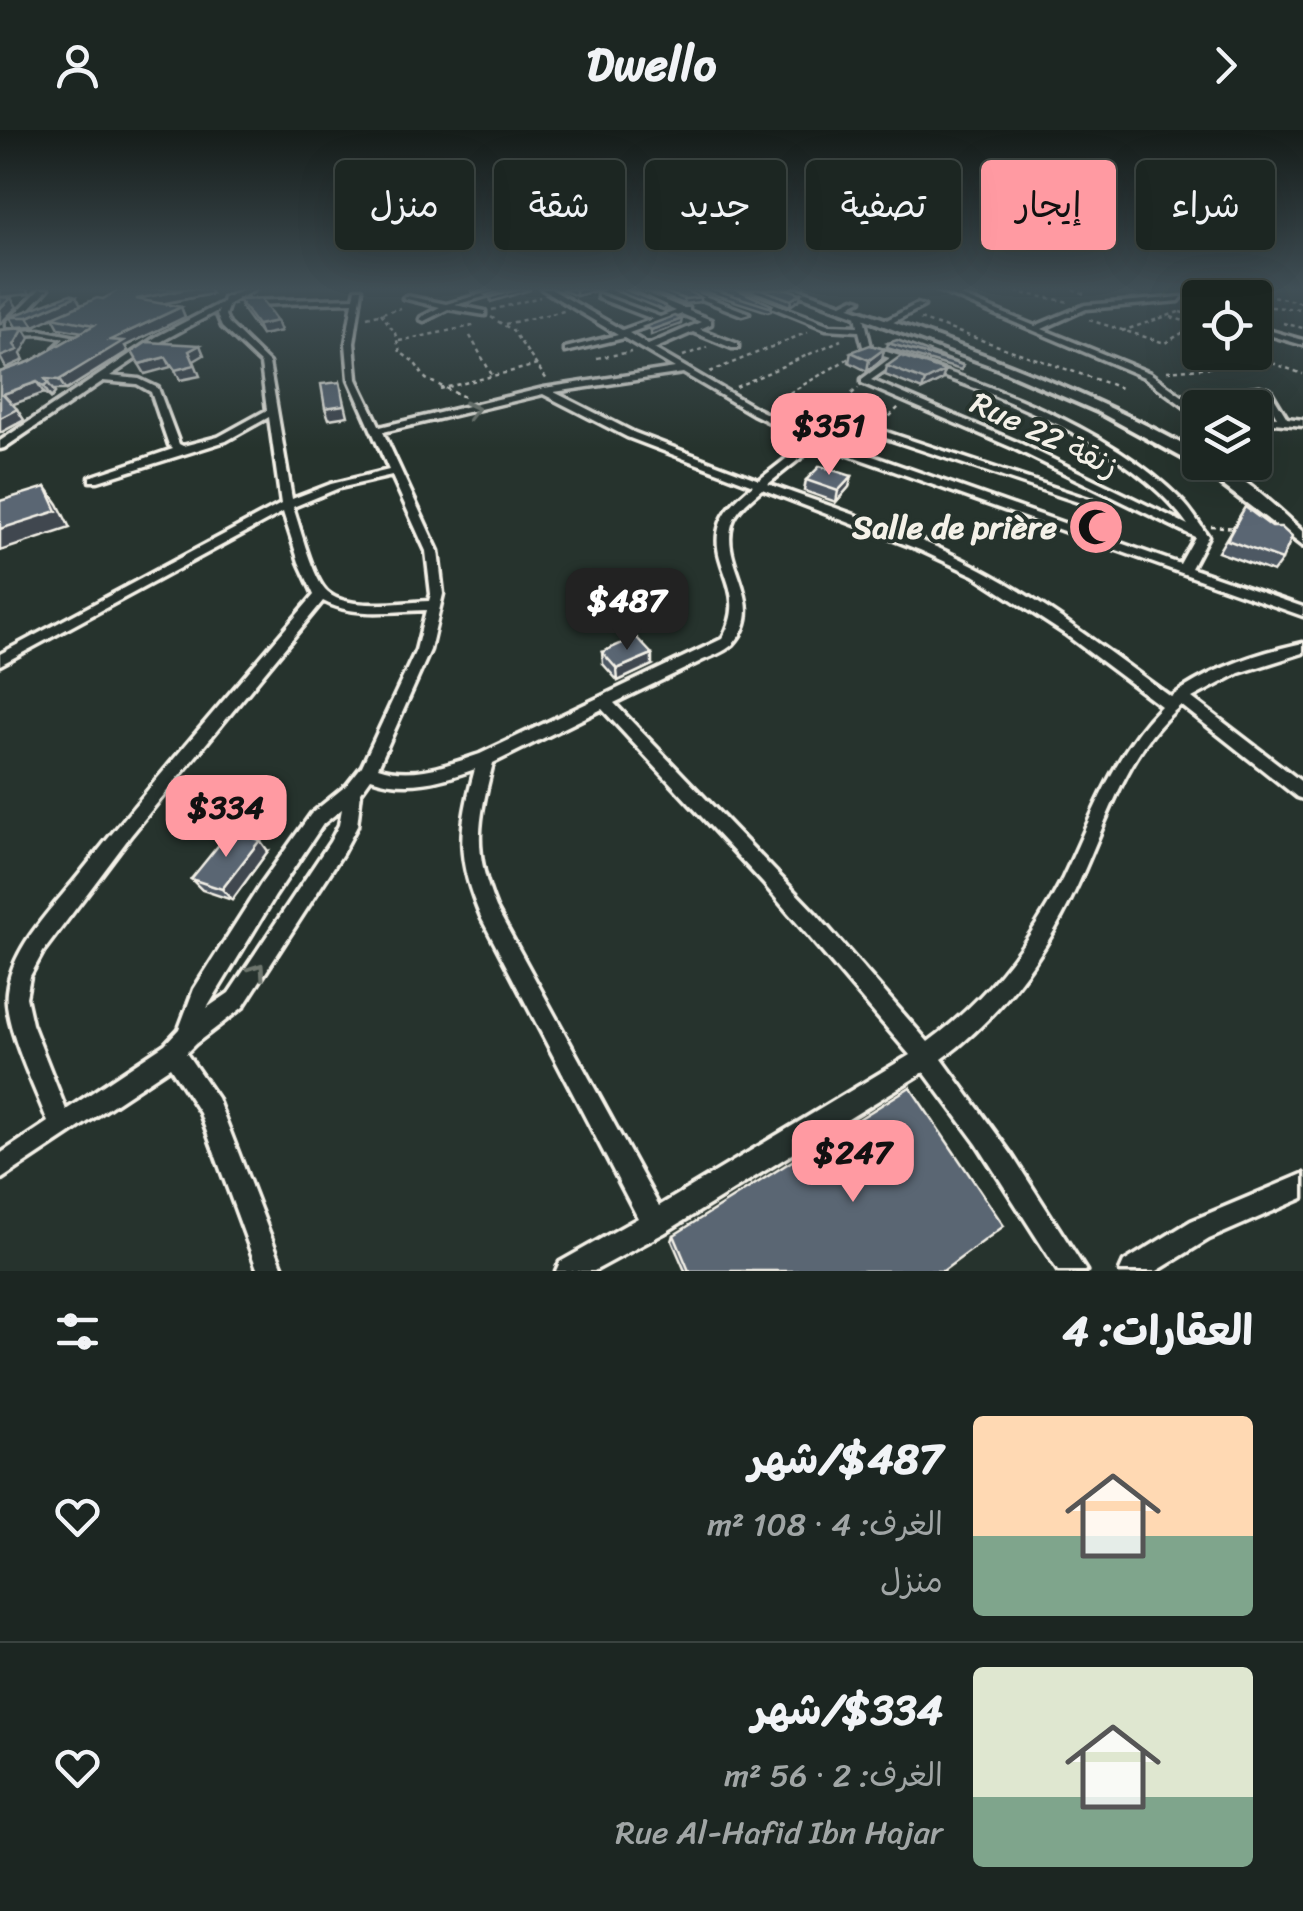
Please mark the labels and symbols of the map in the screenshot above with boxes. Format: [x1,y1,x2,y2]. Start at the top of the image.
street label: Rue 22 زنقة [961,375,1129,494]
pin: $351 [770,393,888,478]
one-way arrow [463,401,480,422]
mosque icon: Salle de prière [1066,497,1126,557]
place label: Salle de prière [851,499,1058,556]
pin: $487 [568,568,686,653]
pin: $334 [167,775,285,860]
one-way arrow [245,963,264,981]
pin: $247 [794,1120,912,1205]

